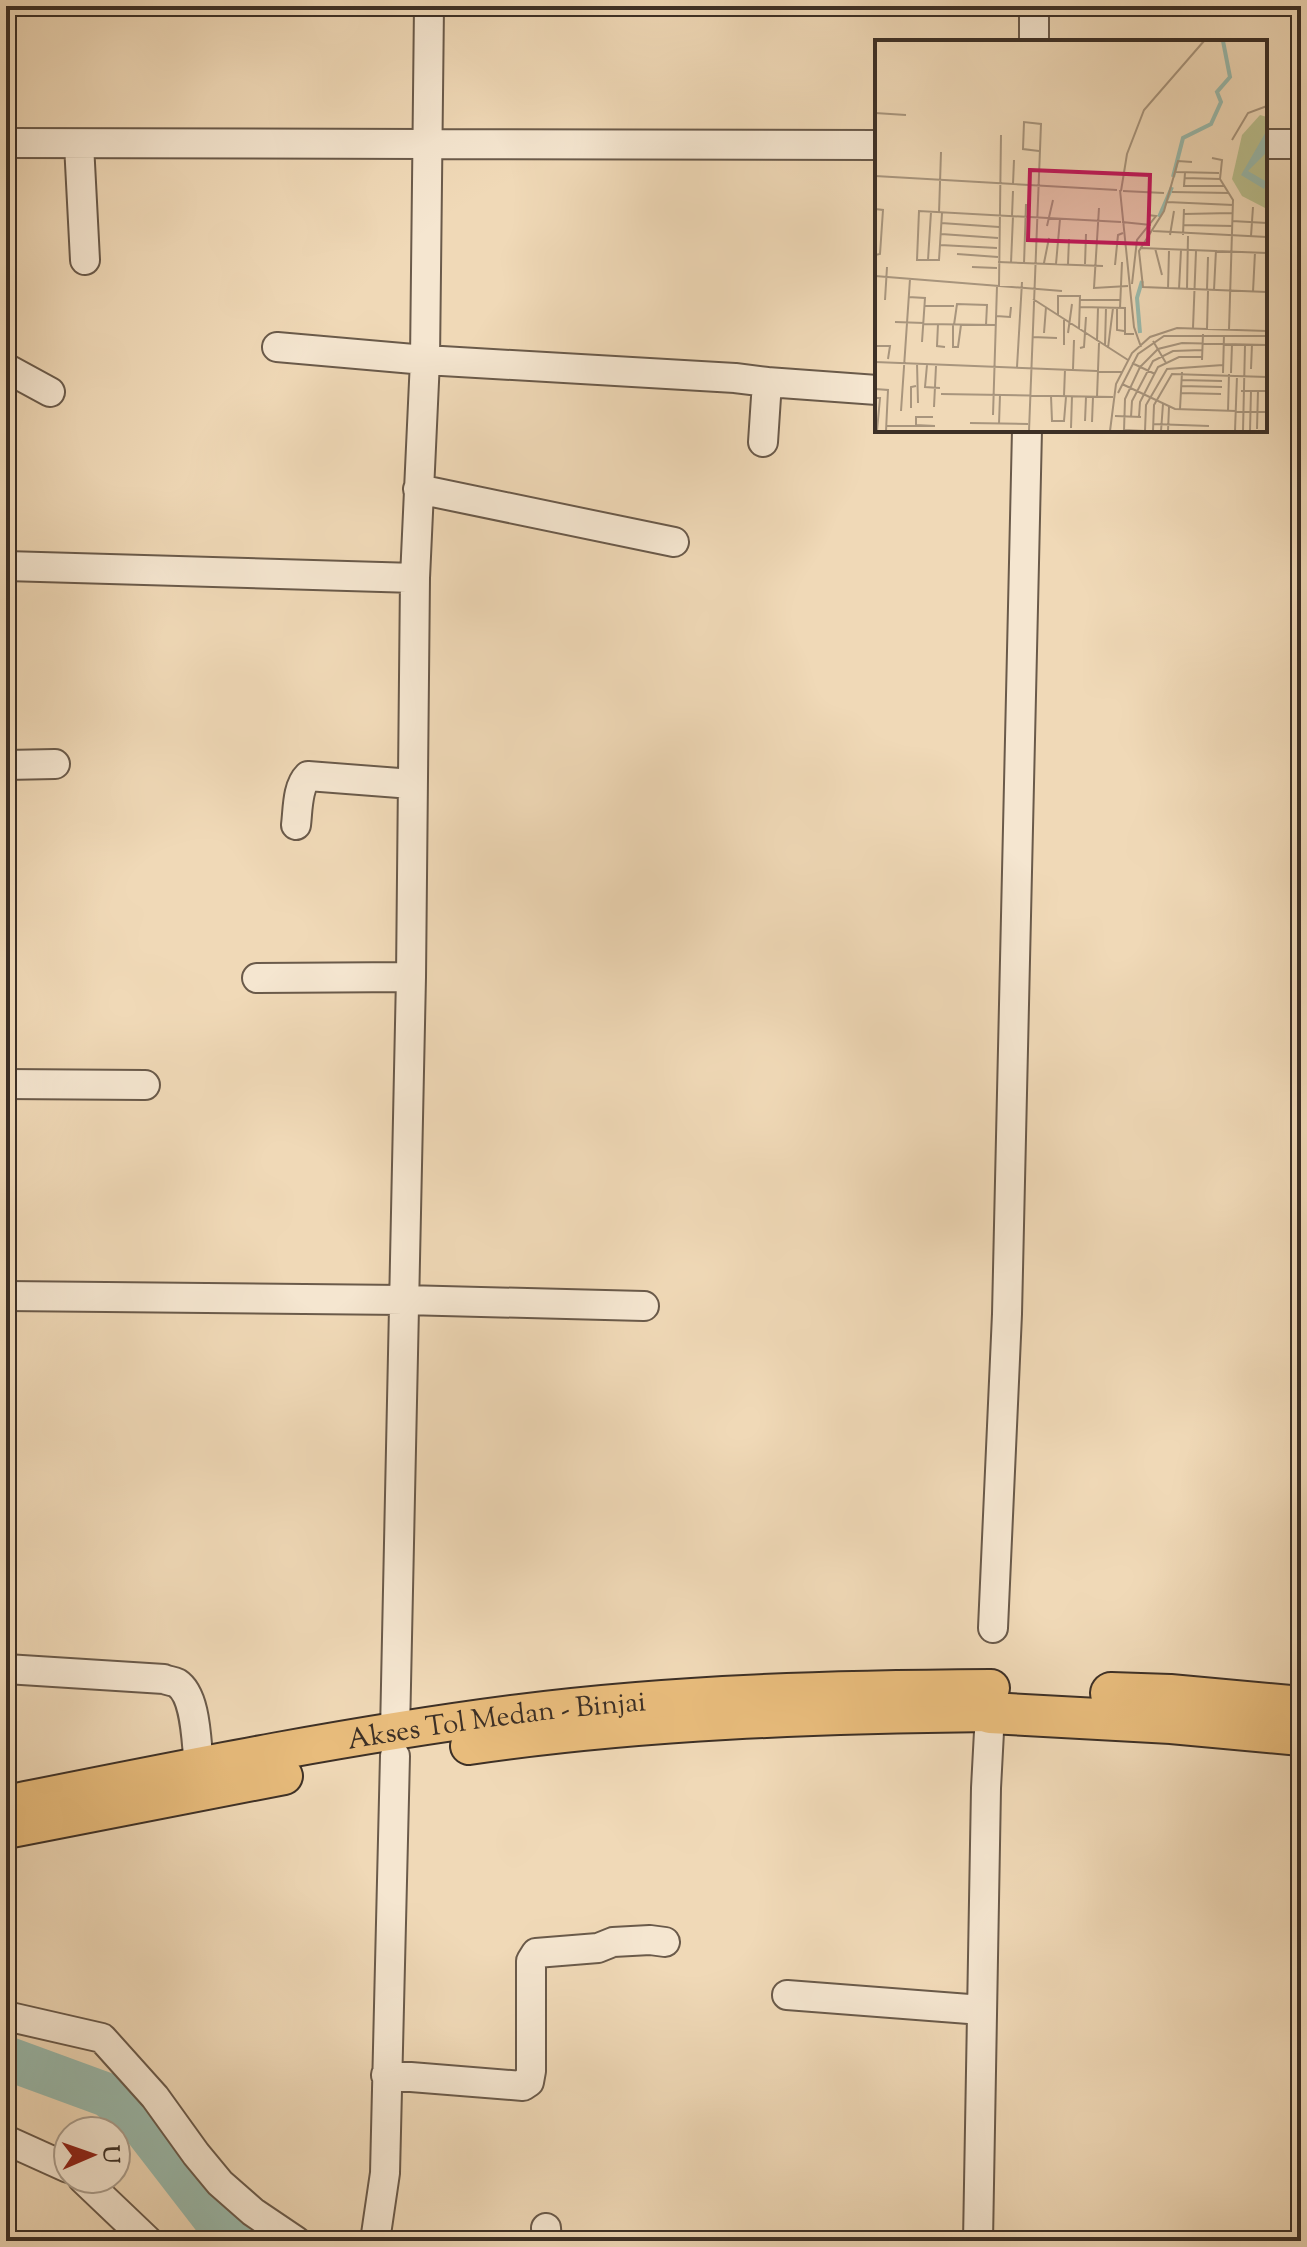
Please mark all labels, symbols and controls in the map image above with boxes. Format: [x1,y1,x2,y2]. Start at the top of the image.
inset map [875,40,1267,432]
street label: Akses Tol Medan - Binjai [345,1683,647,1761]
north arrow [52,2115,132,2195]
text: U [93,2145,125,2164]

